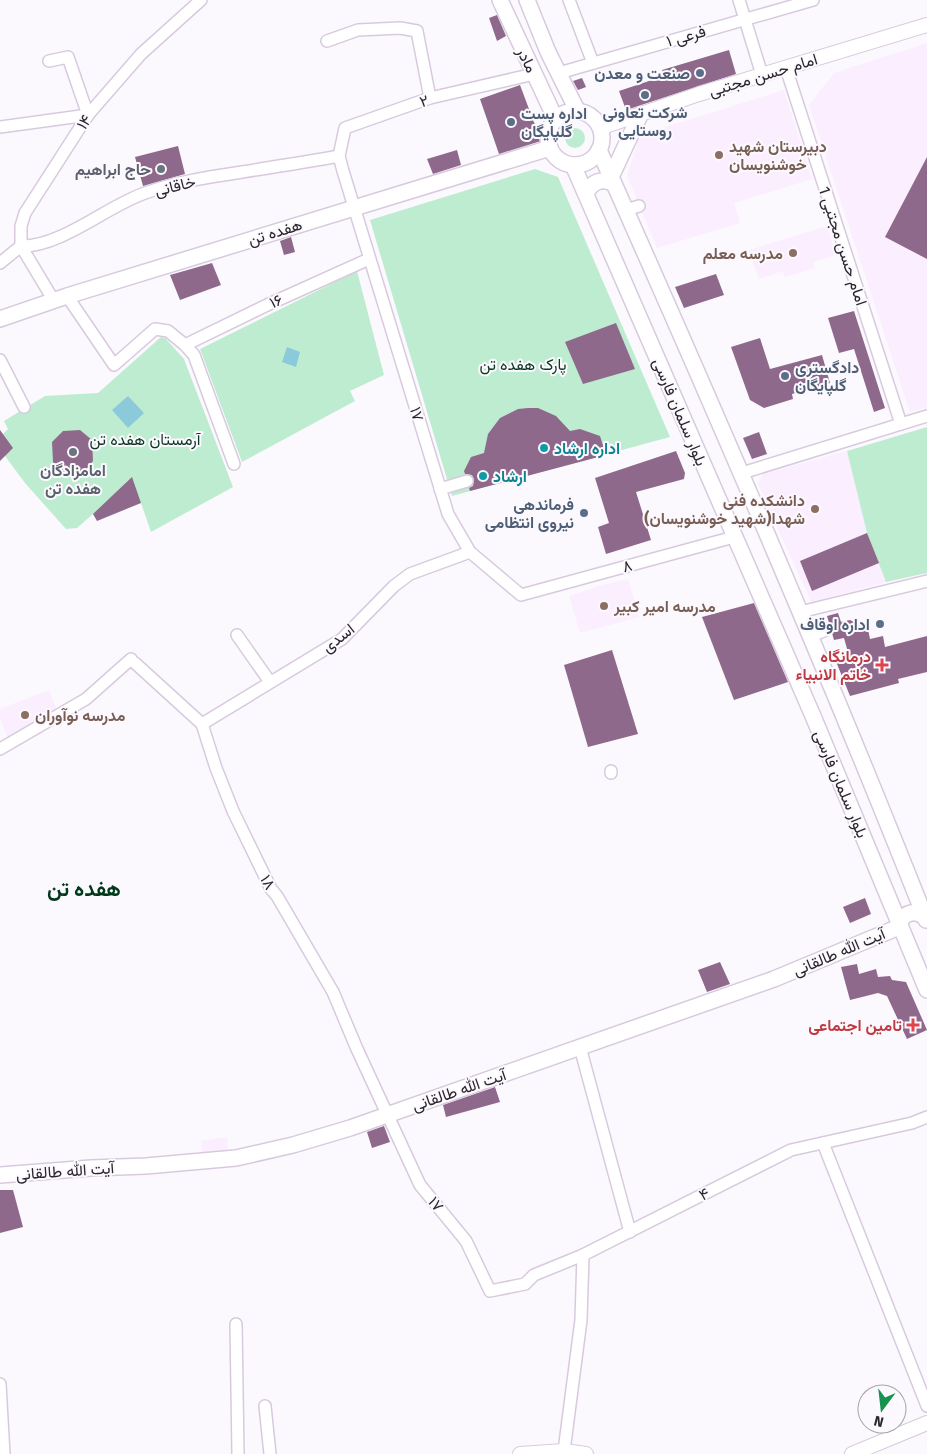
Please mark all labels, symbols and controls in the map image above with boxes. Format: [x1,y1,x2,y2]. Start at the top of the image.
street label: فرعی ۱ [664,21,708,52]
street label: مادر [511,43,541,76]
street label: امام حسن مجتبی [706,49,820,102]
place label: صنعت و معدن [594,64,690,84]
marker: صنعت و معدن [694,67,706,79]
marker: شرکت تعاونی روستایی [639,89,651,101]
street label: ۲ [417,91,431,111]
place label: شرکت تعاونی روستایی [602,103,688,141]
place label: اداره پست گلپایگان [521,104,587,143]
street label: ۱۴ [72,111,96,133]
marker: اداره پست گلپایگان [505,116,517,128]
place label: دبیرستان شهید خوشنویسان [729,137,827,175]
marker: دبیرستان شهید خوشنویسان [713,149,725,161]
place label: حاج ابراهیم [75,160,151,180]
marker: حاج ابراهیم [155,163,167,175]
street label: خاقانی [153,172,198,201]
street label: امام حسن مجتبی 1 [814,184,871,308]
street label: هفده تن [246,215,305,250]
place label: مدرسه معلم [703,244,783,264]
marker: مدرسه معلم [787,247,799,259]
street label: ۱۶ [266,290,286,312]
park label: پارک هفده تن [479,355,567,376]
street label: بلوار سلمان فارسی [648,355,711,469]
place label: دادگستری گلپایگان [795,358,859,397]
marker: دادگستری گلپایگان [779,370,791,382]
street label: ۱۷ [406,405,428,423]
park label: آرمستان هفده تن [89,430,202,450]
place label: اداره ارشاد [554,439,620,459]
marker: اداره ارشاد [538,442,550,454]
marker: امامزادگان هفده تن [67,446,79,458]
place label: امامزادگان هفده تن [40,461,106,498]
place label: ارشاد [493,467,527,487]
marker: ارشاد [477,470,489,482]
place label: دانشکده فنی شهدا(شهید خوشنویسان) [644,491,805,529]
place label: فرماندهی نیروی انتظامی [485,495,574,533]
marker: دانشکده فنی شهدا(شهید خوشنویسان) [809,503,821,515]
marker: فرماندهی نیروی انتظامی [578,507,590,519]
street label: ۸ [620,556,634,576]
place label: مدرسه امیر کبیر [613,597,716,617]
marker: مدرسه امیر کبیر [598,600,610,612]
place label: اداره اوقاف [800,615,870,635]
marker: اداره اوقاف [874,618,886,630]
street label: اسدی [318,619,359,657]
place label: درمانگاه خاتم الانبیاء [796,647,871,685]
marker: درمانگاه خاتم الانبیاء [875,658,889,672]
place label: مدرسه نوآوران [35,706,126,726]
marker: مدرسه نوآوران [19,709,31,721]
street label: بلوار سلمان فارسی [809,727,872,841]
street label: ۱۸ [256,871,280,893]
district label: هفده تن [47,876,121,902]
street label: آیت الله طالقانی [790,924,890,981]
place label: تامین اجتماعی [808,1016,902,1035]
marker: تامین اجتماعی [906,1018,920,1032]
street label: آیت الله طالقانی [409,1065,510,1116]
street label: آیت الله طالقانی [15,1158,116,1185]
street label: ۴ [696,1183,712,1205]
street label: ۱۷ [424,1193,448,1215]
north arrow [857,1384,907,1434]
text: N [872,1412,885,1430]

